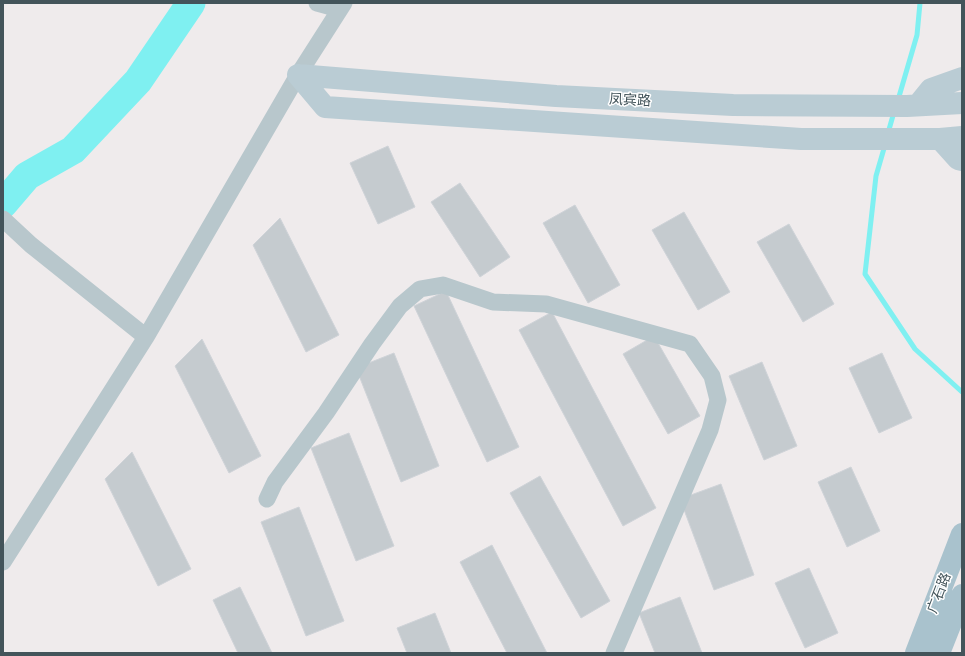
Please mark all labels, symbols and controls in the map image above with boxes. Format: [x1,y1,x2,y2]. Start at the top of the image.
street label: 凤宾路 [609,89,651,111]
street label: 广石路 [923,570,955,616]

